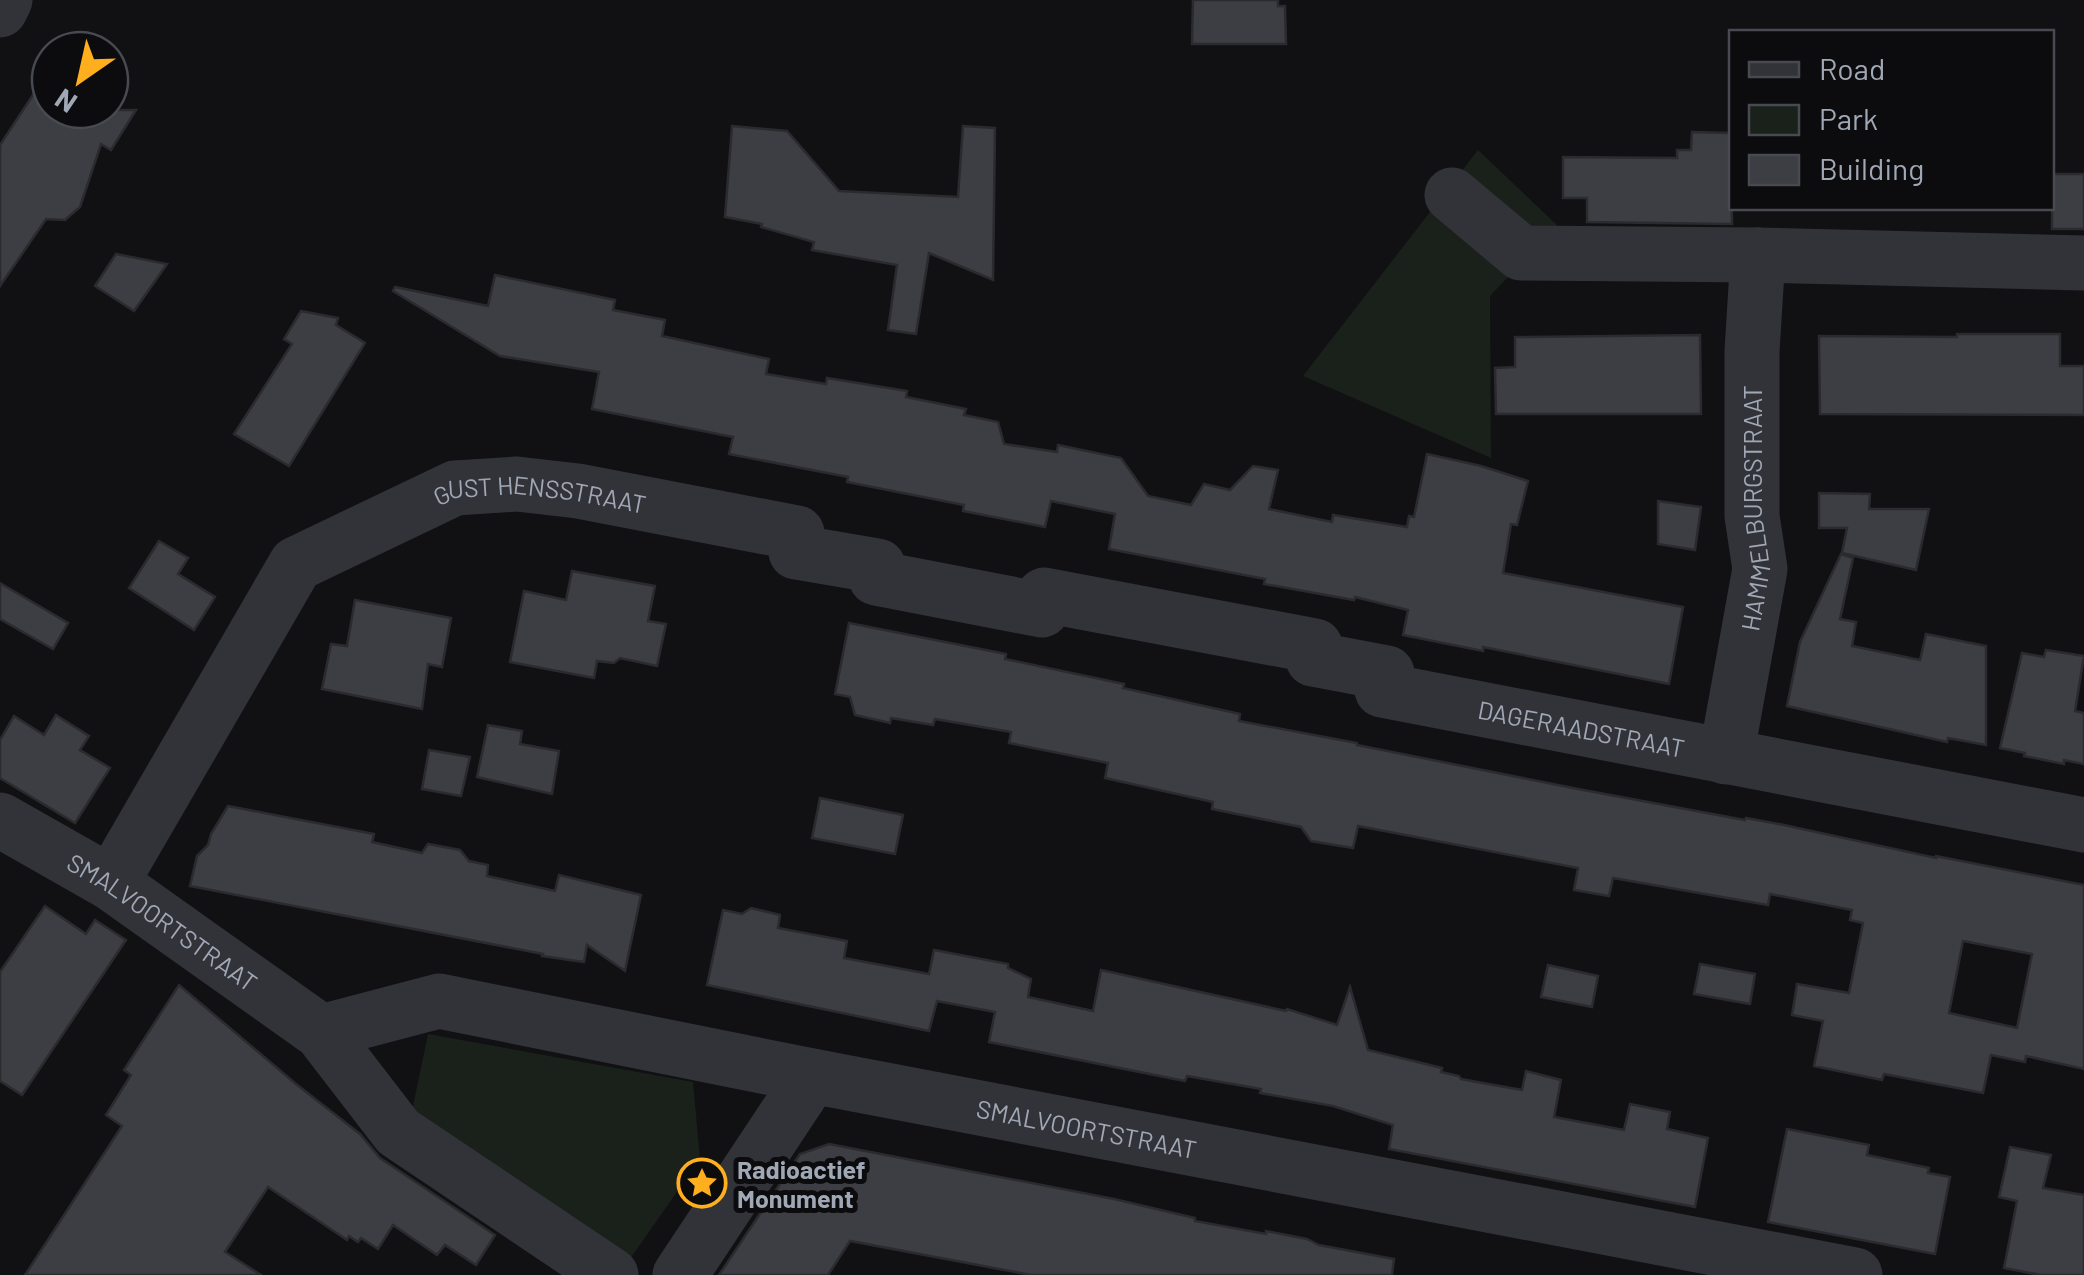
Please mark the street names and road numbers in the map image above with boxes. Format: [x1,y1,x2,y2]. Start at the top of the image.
street label: HAMMELBURGSTRAAT [1734,385,1776,633]
street label: GUST HENSSTRAAT [428,469,649,519]
street label: DAGERAADSTRAAT [1475,694,1687,763]
street label: SMALVOORTSTRAAT [62,847,263,997]
street label: SMALVOORTSTRAAT [974,1093,1199,1164]

